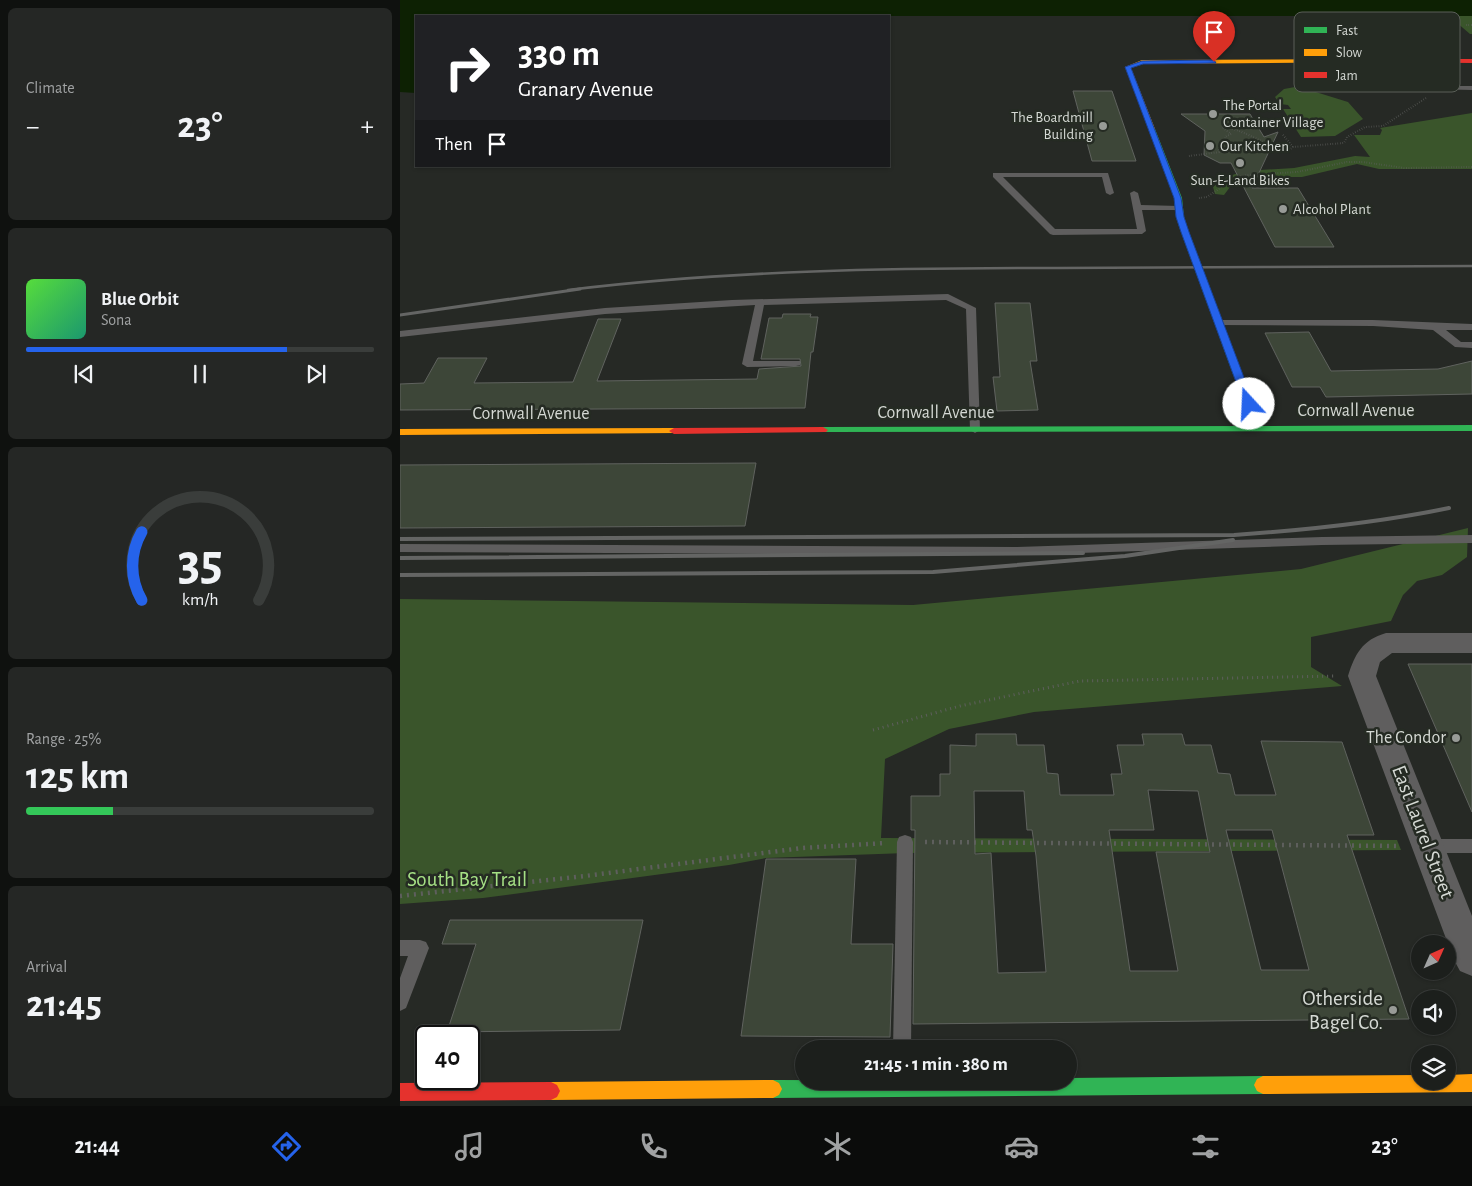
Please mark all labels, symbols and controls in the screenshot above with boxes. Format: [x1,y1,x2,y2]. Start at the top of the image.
pin [1193,11,1235,62]
legend [1294,12,1460,92]
icon: arrive [1200,18,1228,46]
text: Fast [1336,24,1358,38]
icon: right [435,35,500,100]
text: 330 m [518,37,600,72]
text: Slow [1336,46,1363,60]
text: Jam [1336,69,1358,83]
text: Granary Avenue [518,78,653,100]
text: Climate [26,80,75,96]
place label: The Portal Container Village [1223,98,1324,130]
text: 23° [177,107,223,145]
marker: The Portal Container Village [1207,108,1219,120]
place label: The Boardmill Building [1011,110,1094,142]
text: − [26,113,39,141]
text: + [361,113,374,141]
marker: The Boardmill Building [1097,120,1109,132]
icon: arrive [483,130,511,158]
text: Then [435,135,473,154]
place label: Our Kitchen [1220,139,1289,154]
marker: Our Kitchen [1204,140,1216,152]
marker: Sun-E-Land Bikes [1234,157,1246,169]
place label: Sun-E-Land Bikes [1190,173,1290,188]
place label: Alcohol Plant [1293,202,1371,217]
marker: Alcohol Plant [1277,203,1289,215]
text: Blue Orbit [101,290,179,309]
text: Sona [101,312,132,328]
icon: previous [70,360,98,388]
icon: pause [186,360,214,388]
icon: next [302,360,330,388]
position arrow [1222,377,1274,429]
street label: Cornwall Avenue [1298,402,1414,420]
street label: Cornwall Avenue [878,404,994,422]
street label: Cornwall Avenue [473,405,589,423]
text: 35 [178,537,222,589]
text: km/h [182,591,218,609]
place label: The Condor [1366,729,1446,747]
text: Range · 25% [26,731,101,747]
marker: The Condor [1450,732,1462,744]
text: 125 km [26,758,129,796]
street label: East Laurel Street [1388,763,1458,902]
park label: South Bay Trail [407,869,527,890]
north arrow [1411,935,1456,980]
map controls [1411,935,1456,1090]
text: Arrival [26,959,67,975]
text: 21:45 [26,986,102,1024]
place label: Otherside Bagel Co. [1302,988,1383,1033]
button: sound [1411,990,1456,1035]
marker: Otherside Bagel Co. [1387,1004,1399,1016]
speed limit sign: 40 [415,1025,480,1090]
button: layers [1411,1045,1456,1090]
text: 21:45 · 1 min · 380 m [864,1055,1008,1074]
icon: directions [269,1129,304,1164]
icon: music [452,1129,487,1164]
icon: phone [636,1129,671,1164]
icon: climate [820,1129,855,1164]
icon: car [1004,1129,1039,1164]
icon: filters [1188,1129,1223,1164]
text: 21:44 [74,1135,120,1157]
text: 23° [1371,1135,1398,1157]

